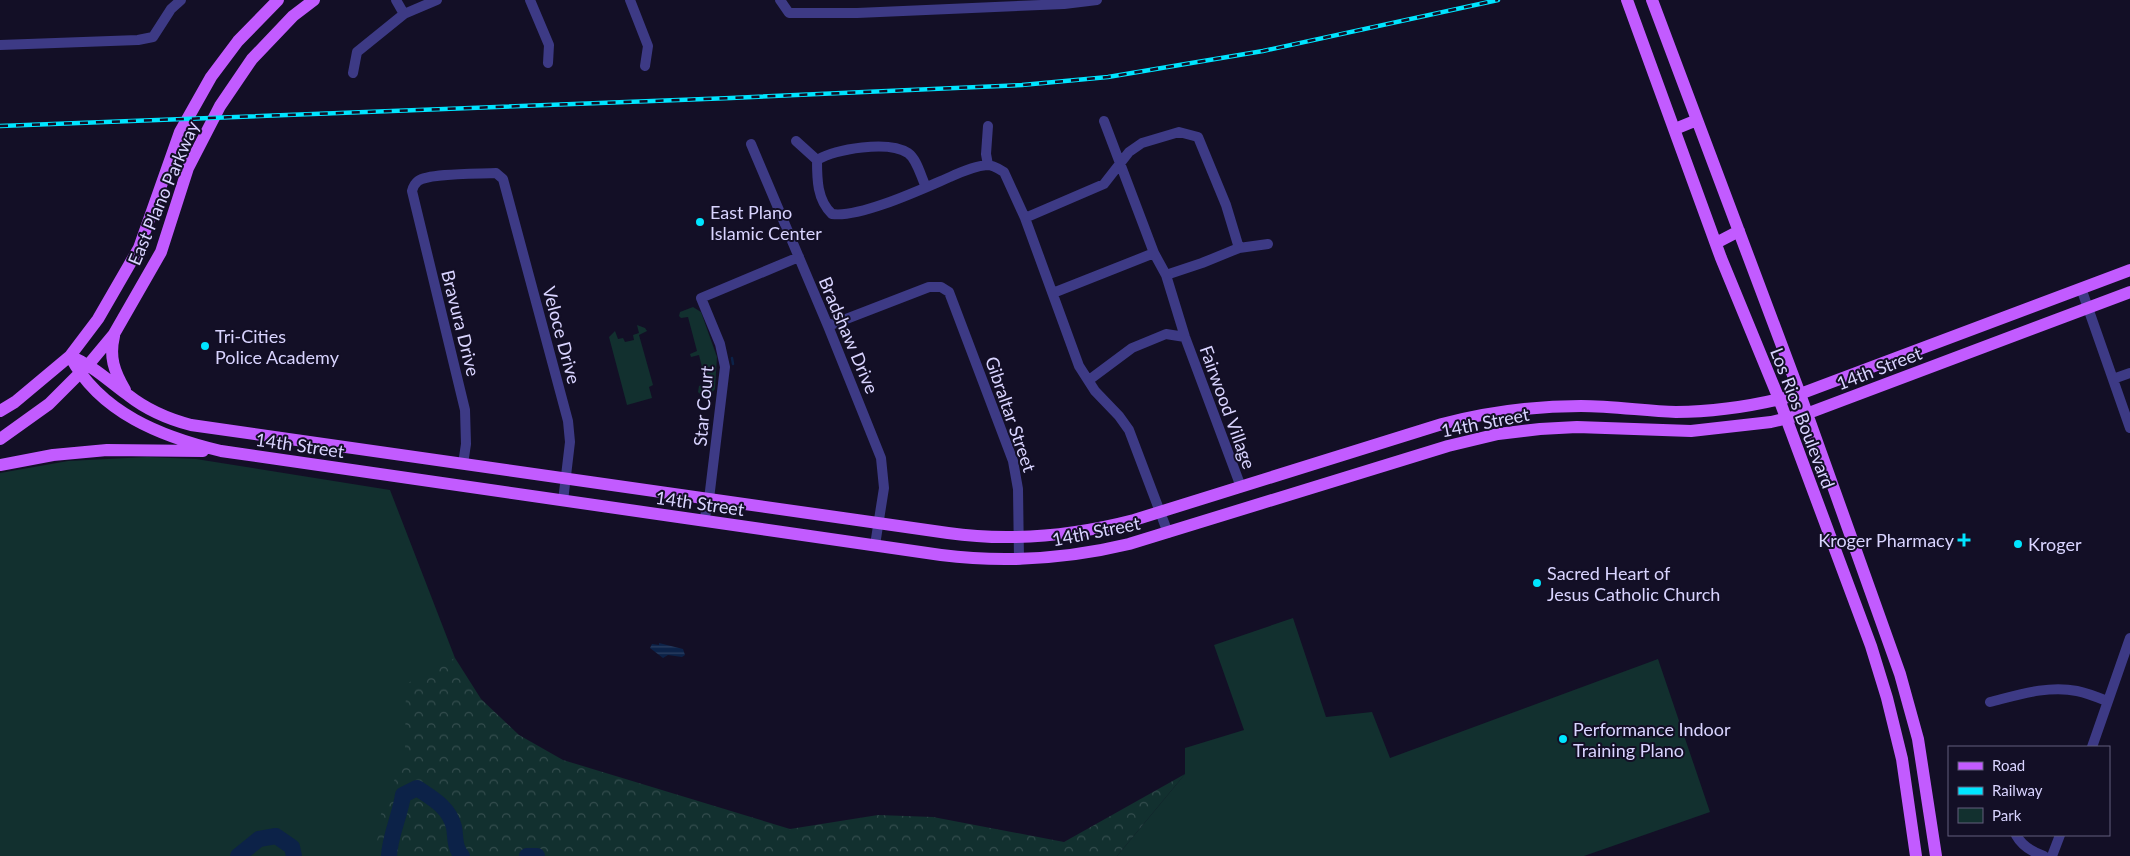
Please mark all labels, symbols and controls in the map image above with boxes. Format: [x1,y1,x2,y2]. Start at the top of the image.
street label: East Plano Parkway [123,117,204,268]
place label: East Plano Islamic Center [710,201,822,244]
marker: East Plano Islamic Center [694,216,706,228]
street label: Bravura Drive [437,268,485,378]
street label: Bradshaw Drive [814,273,884,397]
street label: Veloce Drive [538,284,586,386]
place label: Tri-Cities Police Academy [215,325,340,368]
marker: Tri-Cities Police Academy [199,340,211,352]
street label: Fairwood Village [1195,342,1261,472]
street label: 14th Street [1833,342,1925,394]
street label: Los Rios Boulevard [1766,345,1840,491]
street label: Gibraltar Street [981,353,1041,475]
street label: Star Court [689,364,718,447]
street label: 14th Street [1439,403,1531,441]
street label: 14th Street [254,428,346,462]
street label: 14th Street [654,486,746,520]
street label: 14th Street [1050,512,1142,550]
place label: Kroger Pharmacy [1818,529,1955,551]
place label: Kroger [2028,533,2082,555]
marker: Kroger Pharmacy [1958,534,1970,546]
marker: Kroger [2012,538,2024,550]
place label: Sacred Heart of Jesus Catholic Church [1547,562,1720,605]
marker: Sacred Heart of Jesus Catholic Church [1531,577,1543,589]
place label: Performance Indoor Training Plano [1573,718,1731,761]
marker: Performance Indoor Training Plano [1557,733,1569,745]
legend [1948,746,2110,836]
text: Road [1992,756,2025,774]
text: Railway [1992,781,2043,799]
text: Park [1992,806,2022,824]

